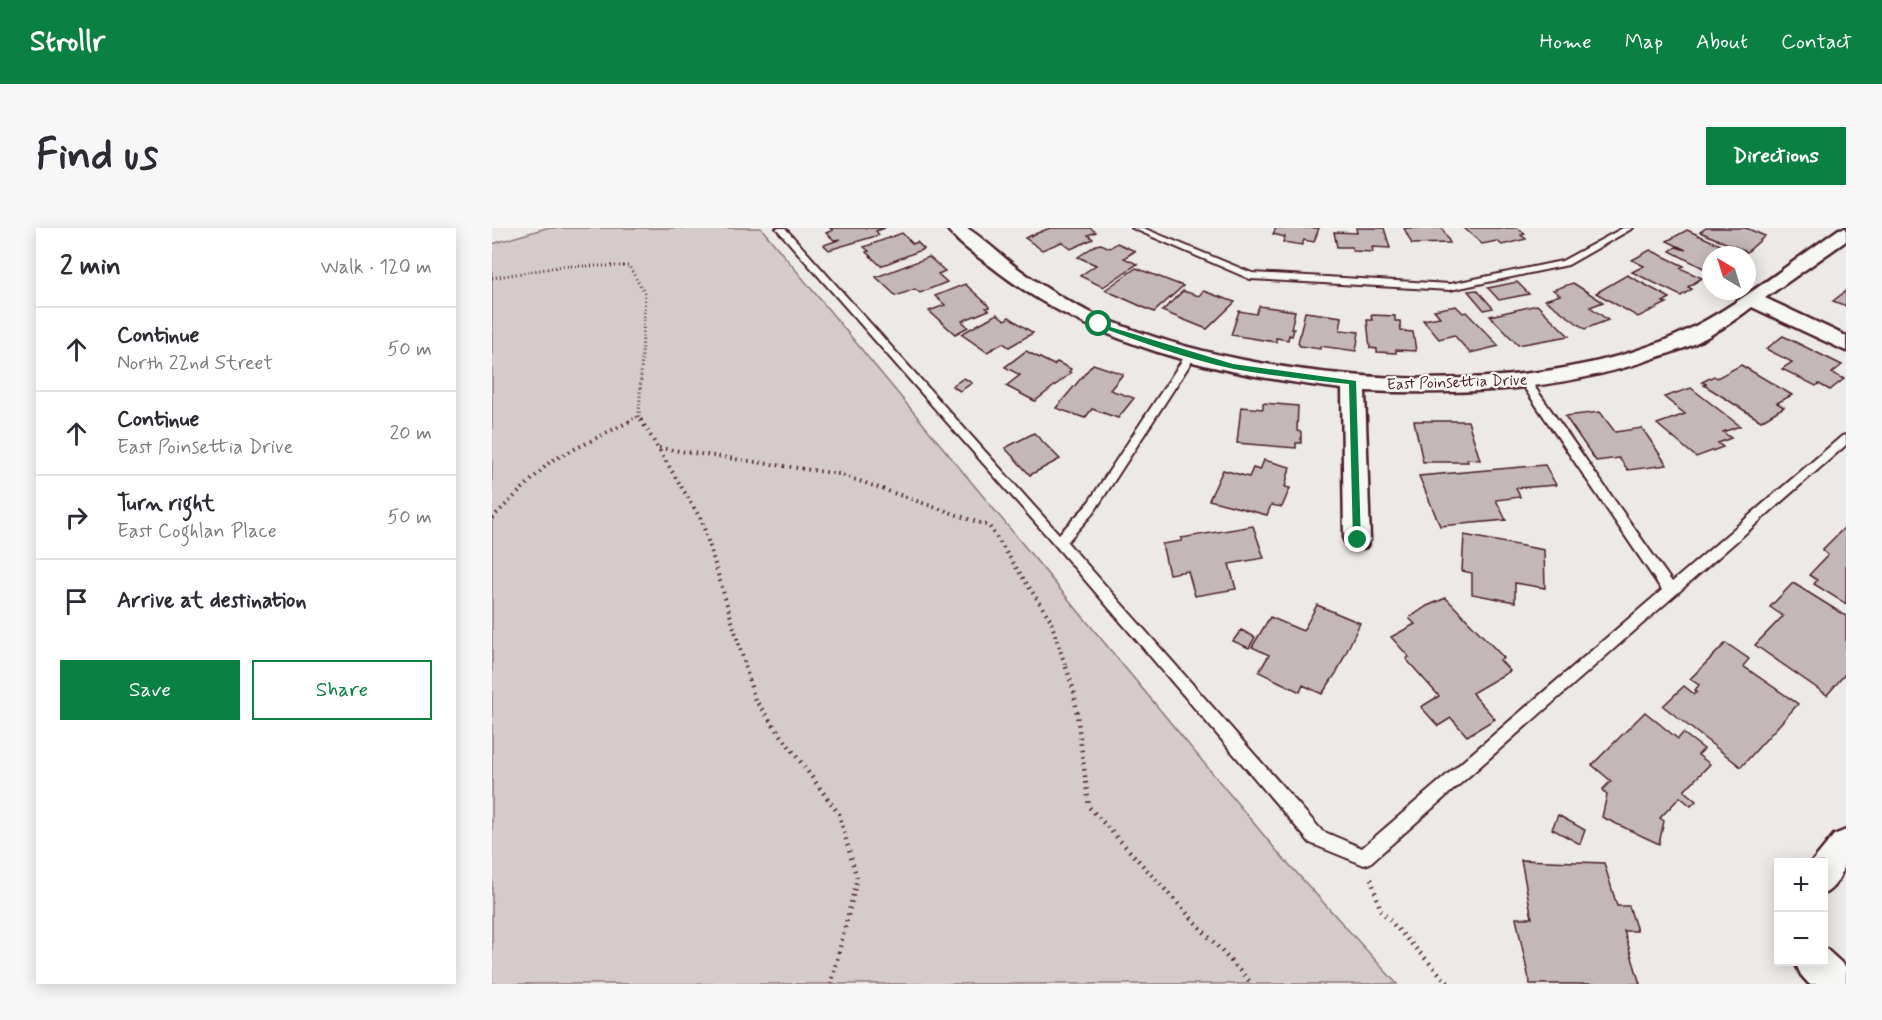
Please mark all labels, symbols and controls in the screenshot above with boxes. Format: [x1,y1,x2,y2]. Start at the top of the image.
text: Strollr [30,24,105,61]
text: Home [1540,28,1592,56]
text: Map [1625,28,1663,56]
text: About [1696,28,1748,56]
text: Contact [1781,28,1852,56]
button: Directions [1706,127,1846,185]
text: Find us [36,129,158,184]
north arrow [1702,246,1756,300]
text: 2 min [60,250,121,284]
text: Walk · 120 m [321,254,432,281]
route start [1085,310,1111,336]
text: Continue [117,322,199,350]
icon: ahead [60,333,93,366]
text: 50 m [387,336,432,363]
text: North 22nd Street [117,350,273,377]
street label: East Poinsettia Drive [1386,370,1528,395]
text: Continue [117,406,199,434]
icon: ahead [60,417,93,450]
text: 20 m [389,420,432,447]
text: East Poinsettia Drive [117,434,293,461]
text: Turn right [117,490,215,518]
icon: right [60,501,93,534]
text: 50 m [387,504,432,531]
text: East Coghlan Place [117,518,277,545]
route end [1344,526,1370,552]
icon: arrive [60,585,93,618]
text: Arrive at destination [117,587,307,615]
button: Save [60,660,240,720]
button: Share [252,660,432,720]
map controls [1774,858,1828,966]
button: + [1774,858,1828,912]
button: − [1774,912,1828,966]

